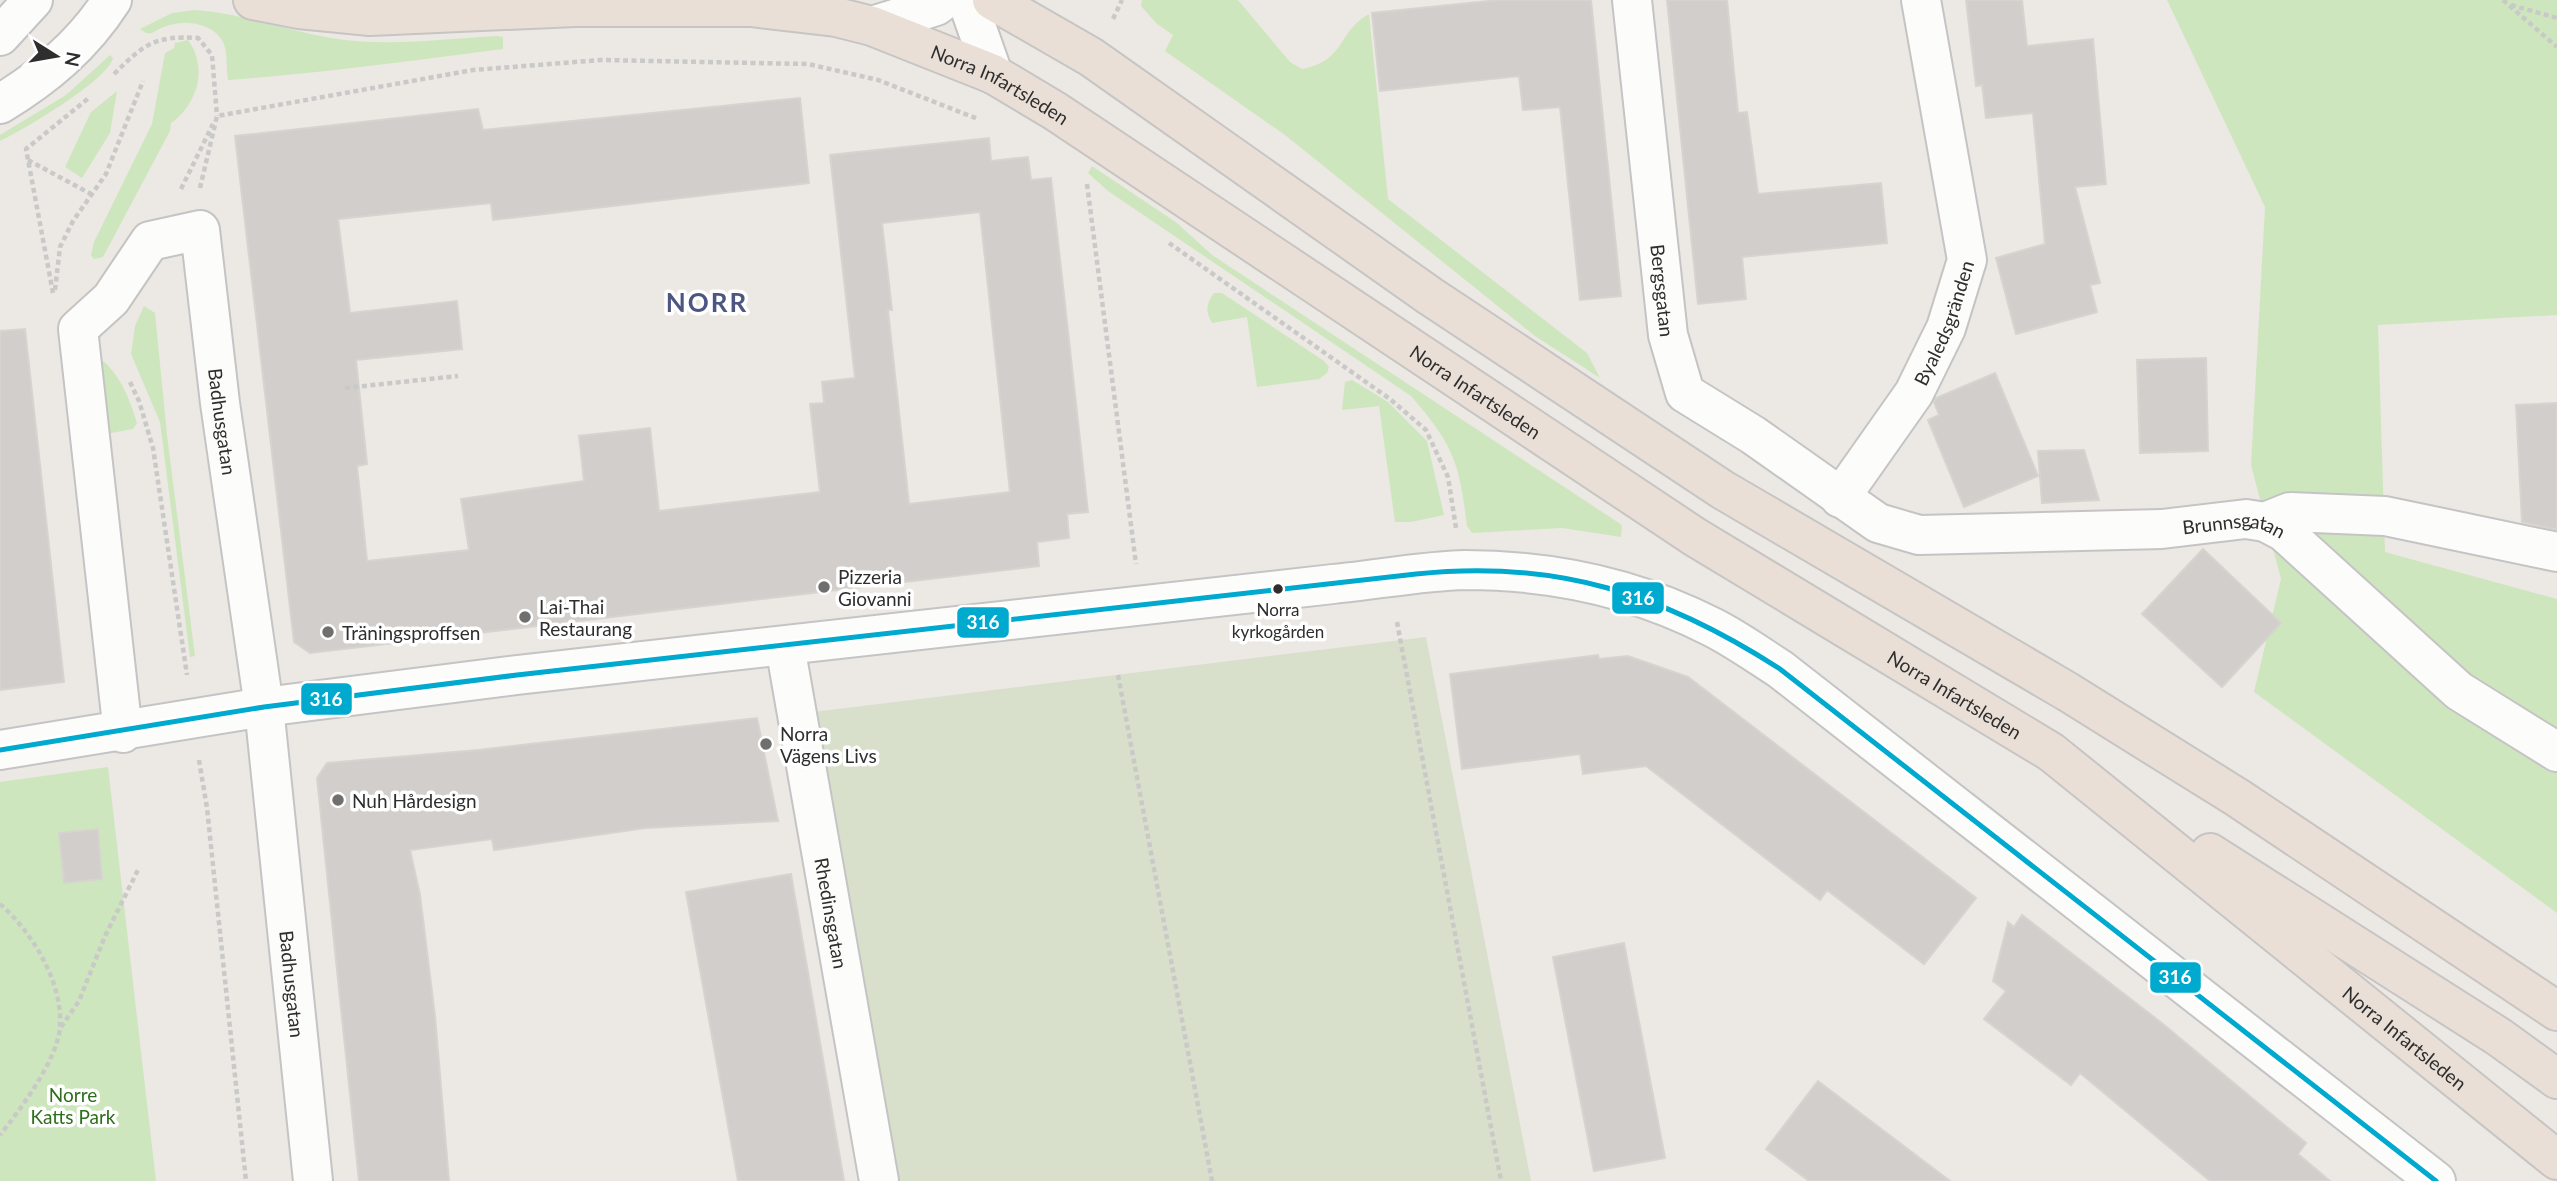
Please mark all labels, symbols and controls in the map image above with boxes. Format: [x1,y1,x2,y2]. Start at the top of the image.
north arrow [21,21,91,91]
street label: Norra Infartsleden [928,39,1074,129]
text: N [60,50,86,69]
street label: Bergsgatan [1647,243,1680,338]
street label: Byaledsgränden [1908,257,1978,389]
district label: NORR [666,286,748,318]
street label: Norra Infartsleden [1406,339,1546,443]
street label: Badhusgatan [205,367,242,476]
street label: Brunnsgatan [2181,507,2290,542]
place label: Pizzeria Giovanni [838,565,912,610]
marker: Pizzeria Giovanni [816,579,832,595]
line badge: 316 [1611,581,1665,615]
marker: Norra kyrkogården [1271,582,1285,596]
text: 316 [1621,586,1655,609]
place label: Lai-Thai Restaurang [539,595,632,640]
place label: Norra kyrkogården [1232,599,1324,642]
line badge: 316 [956,606,1010,639]
marker: Lai-Thai Restaurang [517,609,533,625]
text: 316 [966,610,1000,633]
place label: Träningsproffsen [342,621,480,644]
marker: Träningsproffsen [320,624,336,640]
street label: Norra Infartsleden [1884,645,2026,743]
line badge: 316 [300,682,353,716]
text: 316 [309,687,343,710]
place label: Norra Vägens Livs [780,722,877,767]
marker: Norra Vägens Livs [758,736,774,752]
place label: Nuh Hårdesign [352,789,477,812]
marker: Nuh Hårdesign [330,792,346,808]
street label: Rhedinsgatan [811,856,853,970]
street label: Badhusgatan [276,929,310,1039]
line badge: 316 [2149,961,2202,994]
text: 316 [2158,965,2192,988]
street label: Norra Infartsleden [2338,981,2472,1094]
park label: Norre Katts Park [30,1083,116,1128]

